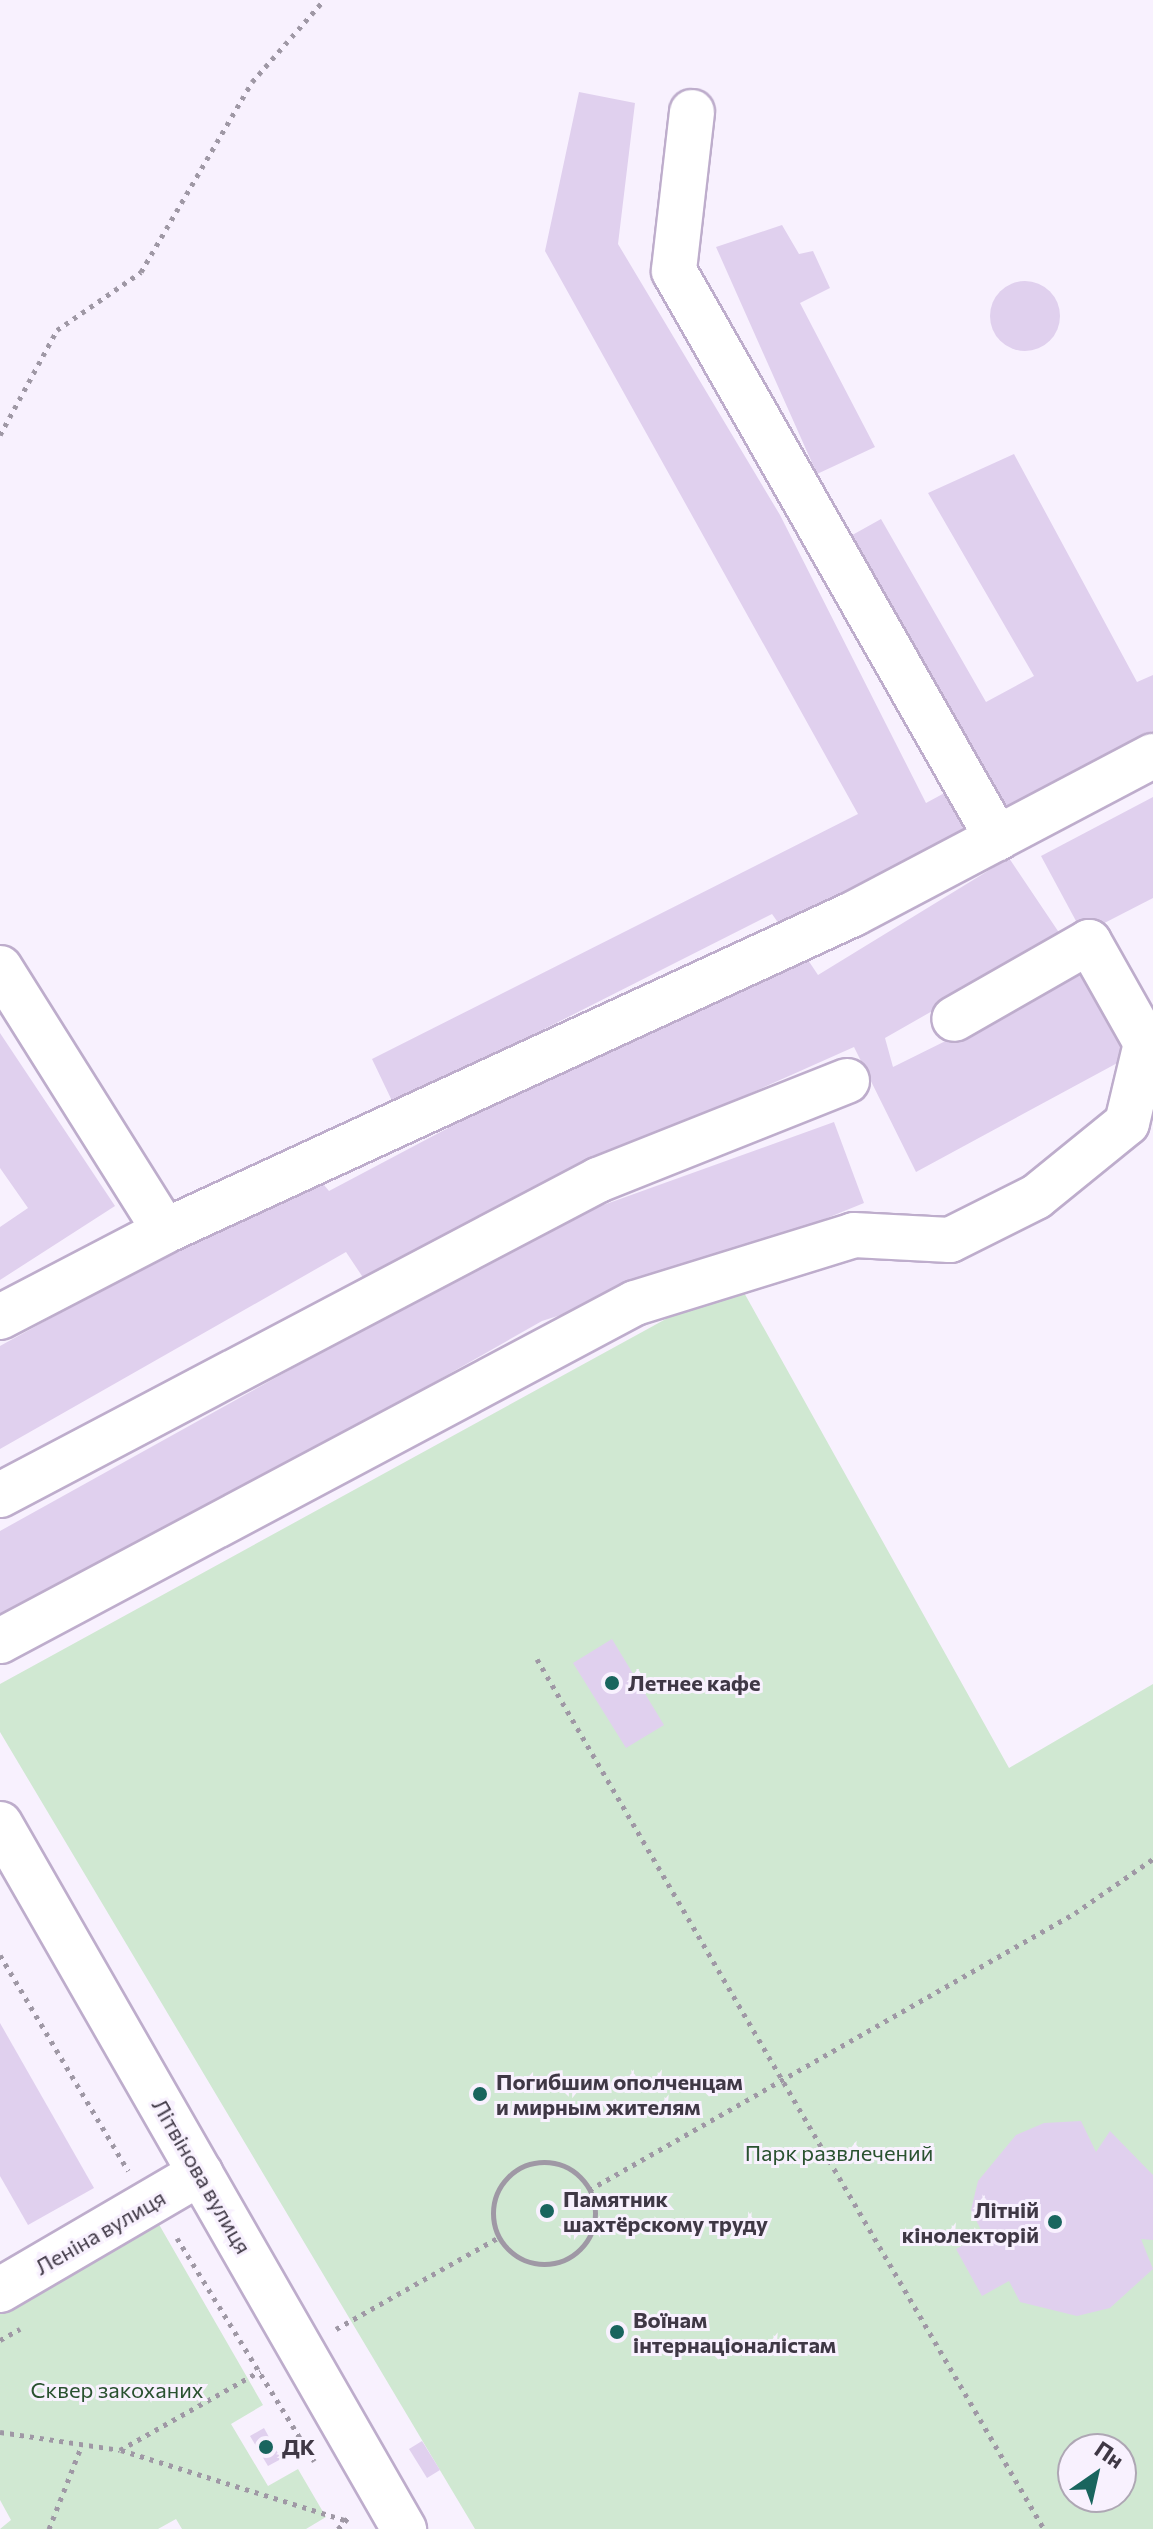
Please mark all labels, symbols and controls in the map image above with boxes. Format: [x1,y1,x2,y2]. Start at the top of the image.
place label: Летнее кафе [628,1670,760,1696]
marker: Летнее кафе [603,1674,621,1692]
place label: Погибшим ополченцам и мирным жителям [496,2068,743,2120]
marker: Погибшим ополченцам и мирным жителям [471,2085,489,2103]
street label: Літвінова вулиця [147,2094,257,2258]
park label: Парк развлечений [745,2140,933,2166]
street label: Леніна вулиця [30,2184,170,2280]
place label: Памятник шахтёрскому труду [563,2185,768,2236]
place label: Літній кінолекторій [902,2196,1039,2248]
marker: Памятник шахтёрскому труду [538,2202,556,2220]
marker: Літній кінолекторій [1046,2213,1064,2231]
place label: Воїнам інтернаціоналістам [633,2306,836,2358]
marker: Воїнам інтернаціоналістам [608,2323,626,2341]
park label: Сквер закоханих [30,2377,204,2403]
north arrow [1057,2433,1137,2513]
place label: ДК [282,2434,315,2460]
text: Пн [1090,2435,1129,2474]
marker: ДК [257,2438,275,2456]

